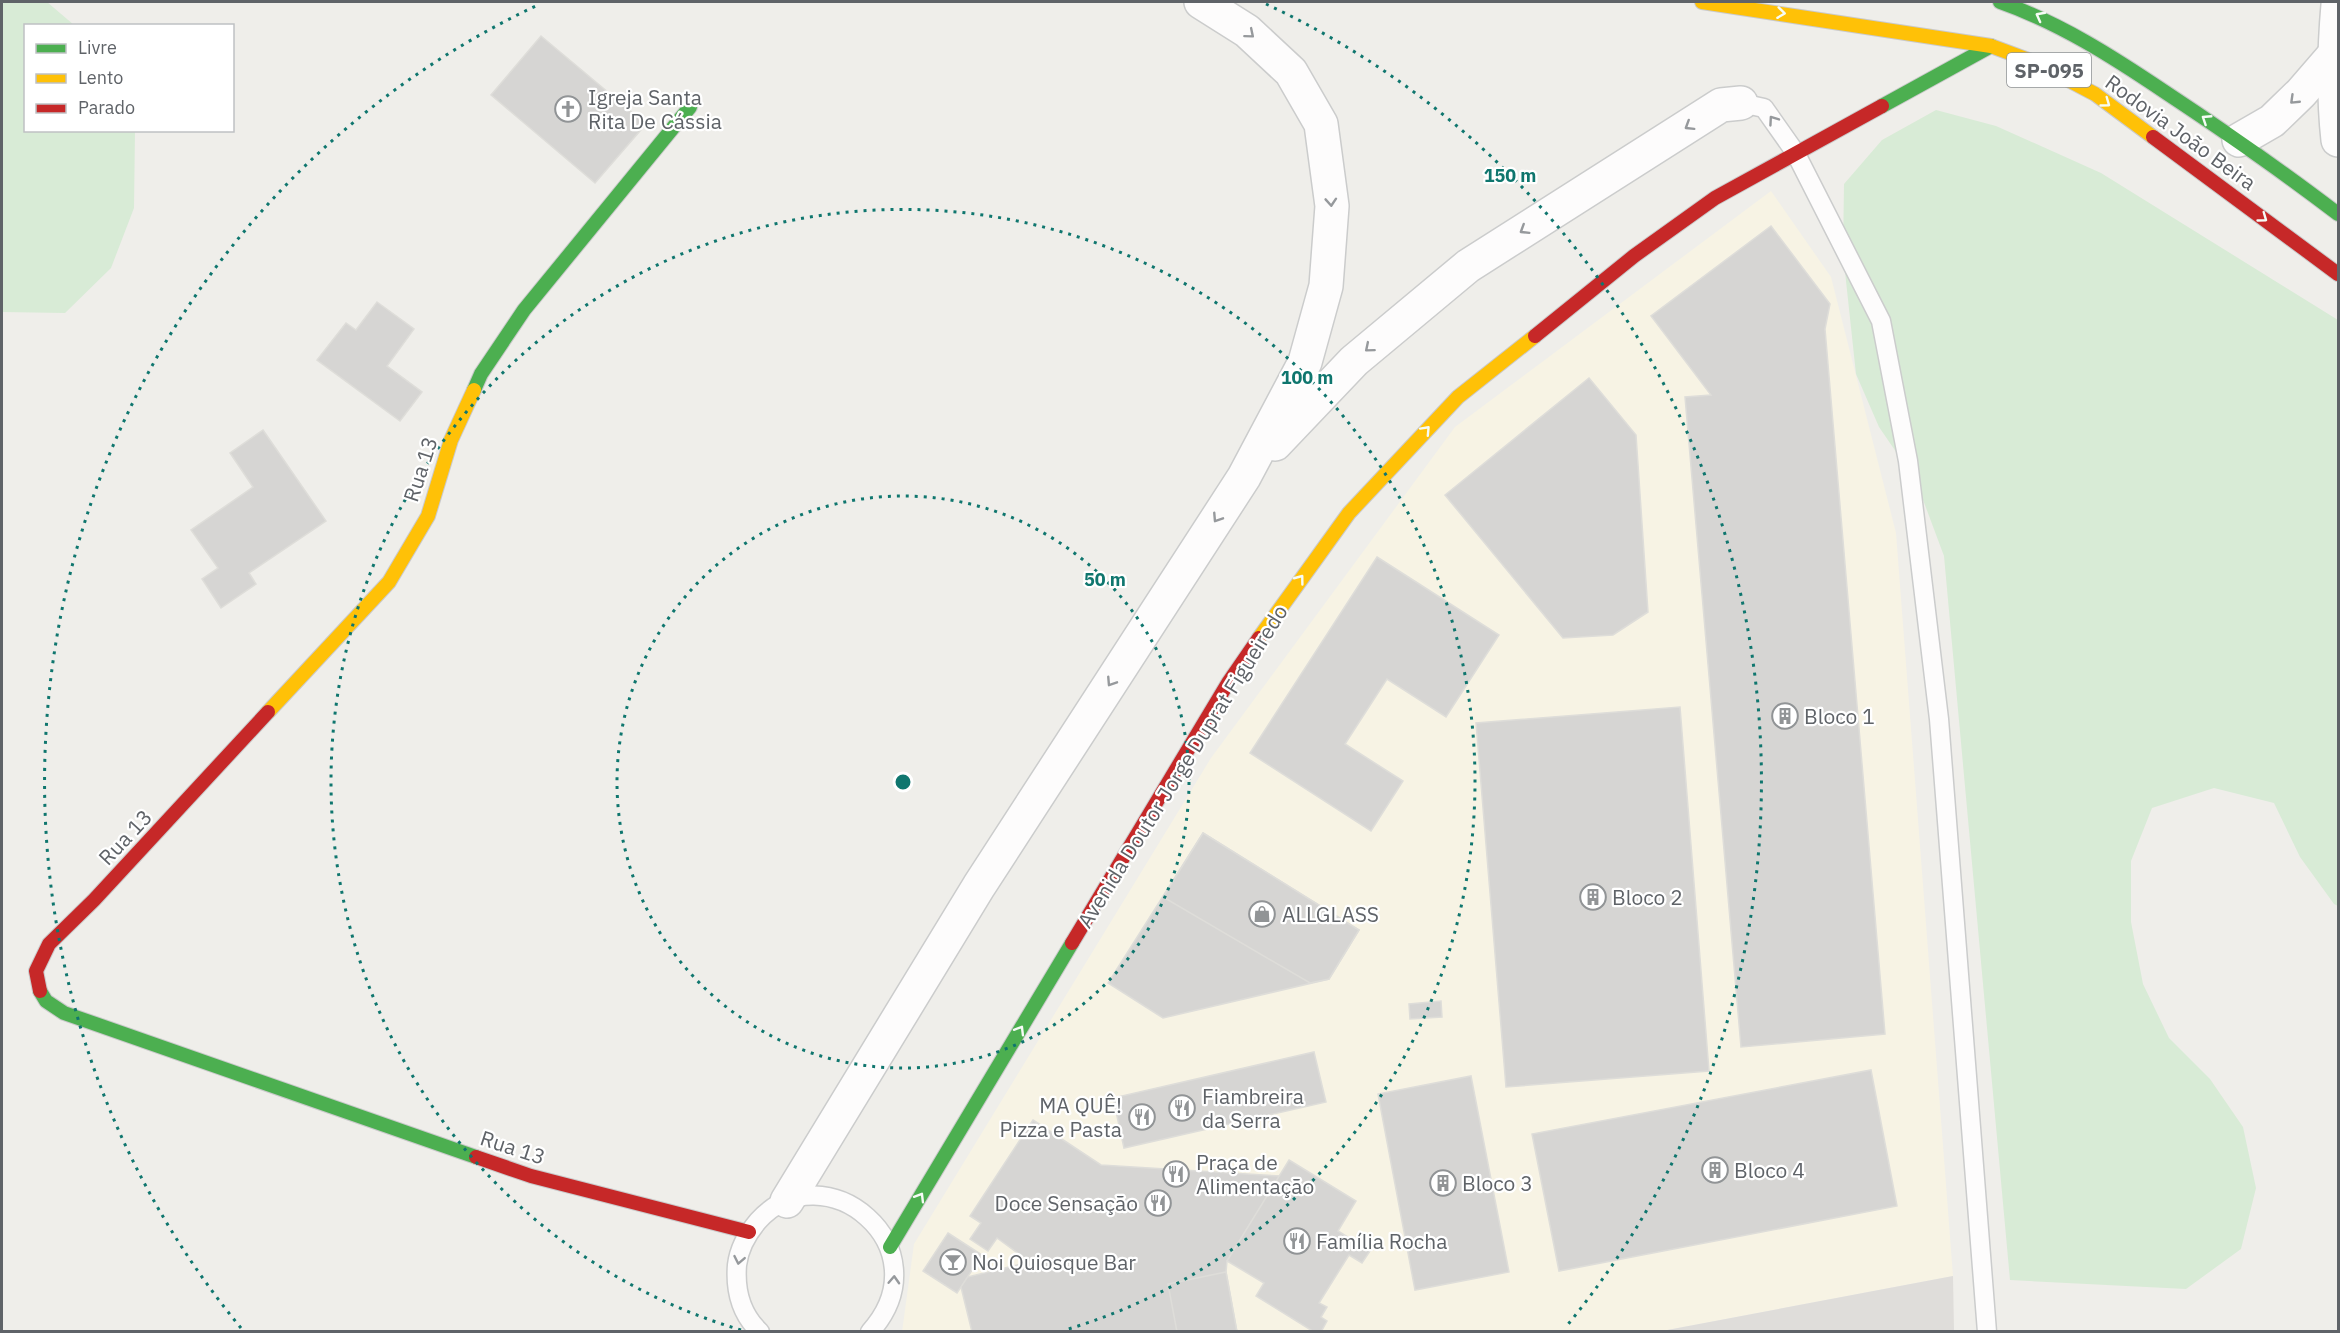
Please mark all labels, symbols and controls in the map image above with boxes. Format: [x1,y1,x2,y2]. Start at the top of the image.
one-way arrow [1776,6,1785,19]
one-way arrow [2036,12,2047,23]
legend [24,24,234,132]
one-way arrow [1243,27,1254,38]
text: Livre [78,36,117,59]
road number: SP-095 [2007,53,2091,87]
text: Lento [78,66,123,89]
street label: Rodovia João Beira [2100,68,2262,196]
place label: Igreja Santa Rita De Cássia [588,83,722,135]
one-way arrow [2291,92,2302,103]
church icon: Igreja Santa Rita De Cássia [553,94,583,124]
one-way arrow [2100,95,2111,106]
text: Parado [78,96,135,119]
one-way arrow [2202,114,2212,126]
one-way arrow [1769,116,1780,127]
one-way arrow [1685,118,1695,130]
text: 150 m [1484,164,1536,187]
one-way arrow [1324,198,1337,207]
one-way arrow [2257,211,2268,222]
one-way arrow [1520,223,1530,235]
one-way arrow [1365,341,1376,352]
text: 100 m [1281,366,1333,389]
one-way arrow [1419,427,1430,437]
street label: Rua 13 [396,433,444,505]
one-way arrow [1213,512,1225,522]
text: 50 m [1084,568,1126,591]
one-way arrow [1292,574,1303,585]
street label: Avenida Doutor Jorge Duprat Figueiredo [1070,599,1294,933]
one-way arrow [1107,676,1119,686]
building icon: Bloco 1 [1770,701,1800,731]
place label: Bloco 1 [1804,702,1875,730]
centre of rings [893,772,913,792]
street label: Rua 13 [92,803,158,871]
building icon: Bloco 2 [1578,882,1608,912]
place label: Bloco 2 [1612,883,1683,911]
shop icon: ALLGLASS [1247,899,1277,929]
place label: ALLGLASS [1282,900,1379,928]
one-way arrow [1013,1026,1024,1036]
place label: Fiambreira da Serra [1202,1082,1304,1134]
place label: MA QUÊ! Pizza e Pasta [999,1091,1122,1143]
restaurant icon: Fiambreira da Serra [1167,1093,1197,1123]
restaurant icon: MA QUÊ! Pizza e Pasta [1127,1102,1157,1132]
street label: Rua 13 [477,1123,549,1171]
place label: Praça de Alimentação [1196,1148,1314,1200]
building icon: Bloco 4 [1700,1155,1730,1185]
place label: Bloco 4 [1734,1156,1805,1184]
restaurant icon: Praça de Alimentação [1161,1159,1191,1189]
building icon: Bloco 3 [1428,1168,1458,1198]
place label: Bloco 3 [1462,1169,1533,1197]
restaurant icon: Doce Sensação [1143,1188,1173,1218]
place label: Doce Sensação [995,1189,1138,1217]
one-way arrow [912,1193,924,1203]
restaurant icon: Família Rocha [1282,1226,1312,1256]
place label: Família Rocha [1316,1227,1447,1255]
bar icon: Noi Quiosque Bar [938,1247,968,1277]
place label: Noi Quiosque Bar [972,1248,1136,1276]
one-way arrow [733,1255,745,1264]
one-way arrow [887,1275,900,1284]

